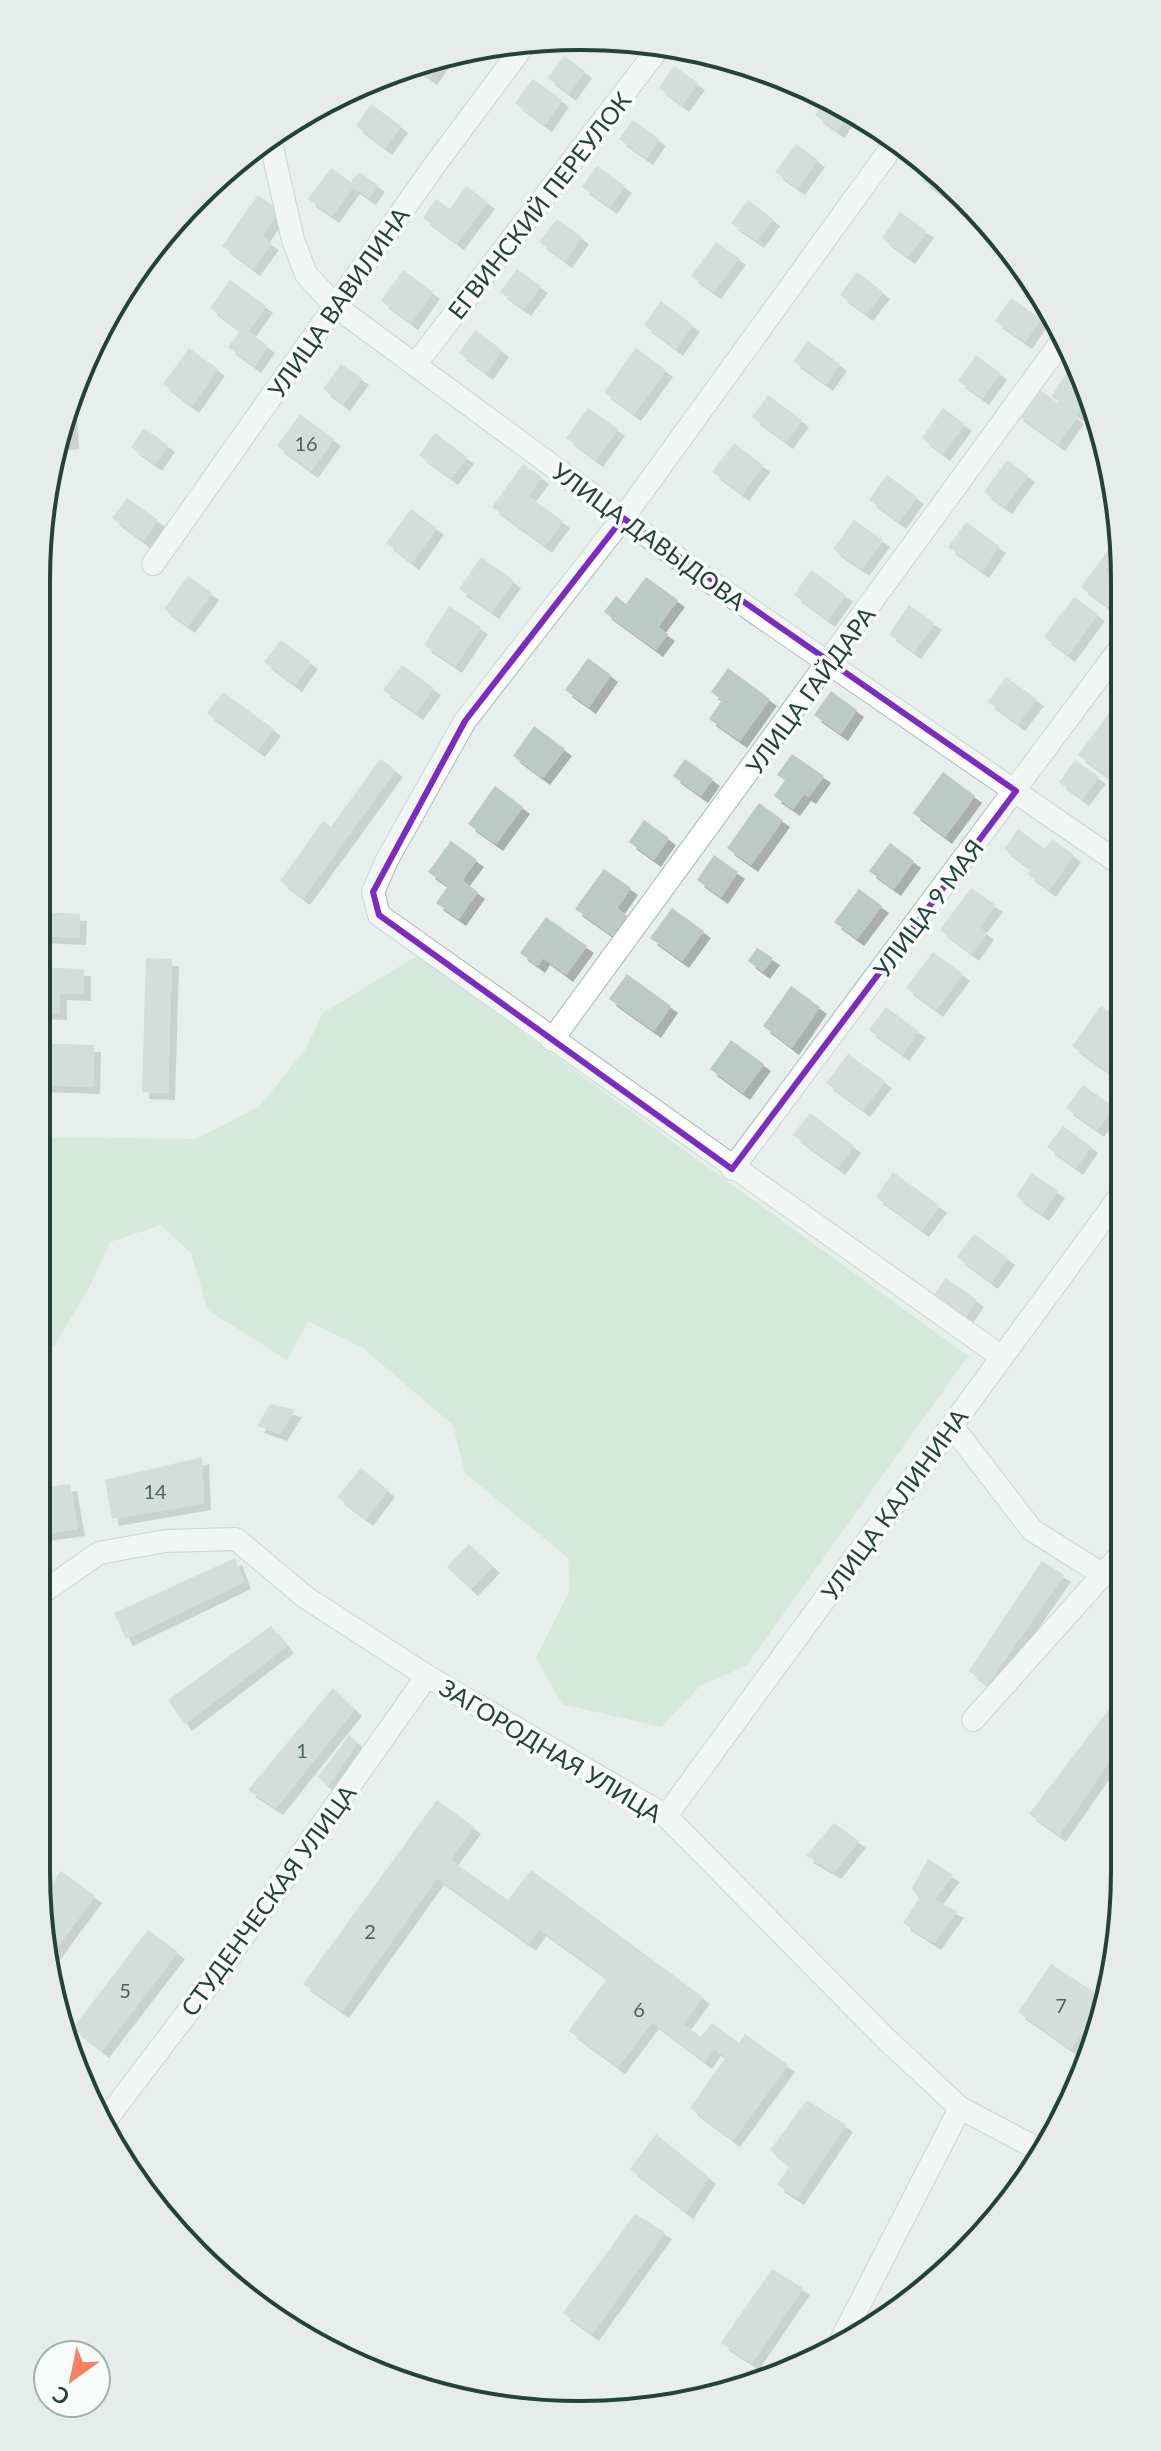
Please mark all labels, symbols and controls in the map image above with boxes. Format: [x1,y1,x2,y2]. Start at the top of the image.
street label: ЕГВИНСКИЙ ПЕРЕУЛОК [441,86,637,324]
street label: УЛИЦА ВАВИЛИНА [261,200,415,403]
house number: 16 [294,431,318,455]
street label: УЛИЦА ДАВЫДОВА [547,456,752,616]
street label: УЛИЦА ГАЙДАРА [739,600,881,780]
street label: УЛИЦА 9 МАЯ [867,833,989,983]
street label: УЛИЦА КАЛИНИНА [815,1402,974,1606]
house number: 14 [143,1479,167,1503]
street label: ЗАГОРОДНАЯ УЛИЦА [435,1672,668,1828]
house number: 1 [296,1738,308,1762]
street label: СТУДЕНЧЕСКАЯ УЛИЦА [174,1778,362,2021]
house number: 2 [364,1919,376,1943]
house number: 5 [119,1978,131,2002]
house number: 7 [1055,1993,1067,2017]
house number: 6 [633,1997,645,2021]
north arrow [32,2339,112,2419]
text: С [47,2381,74,2411]

